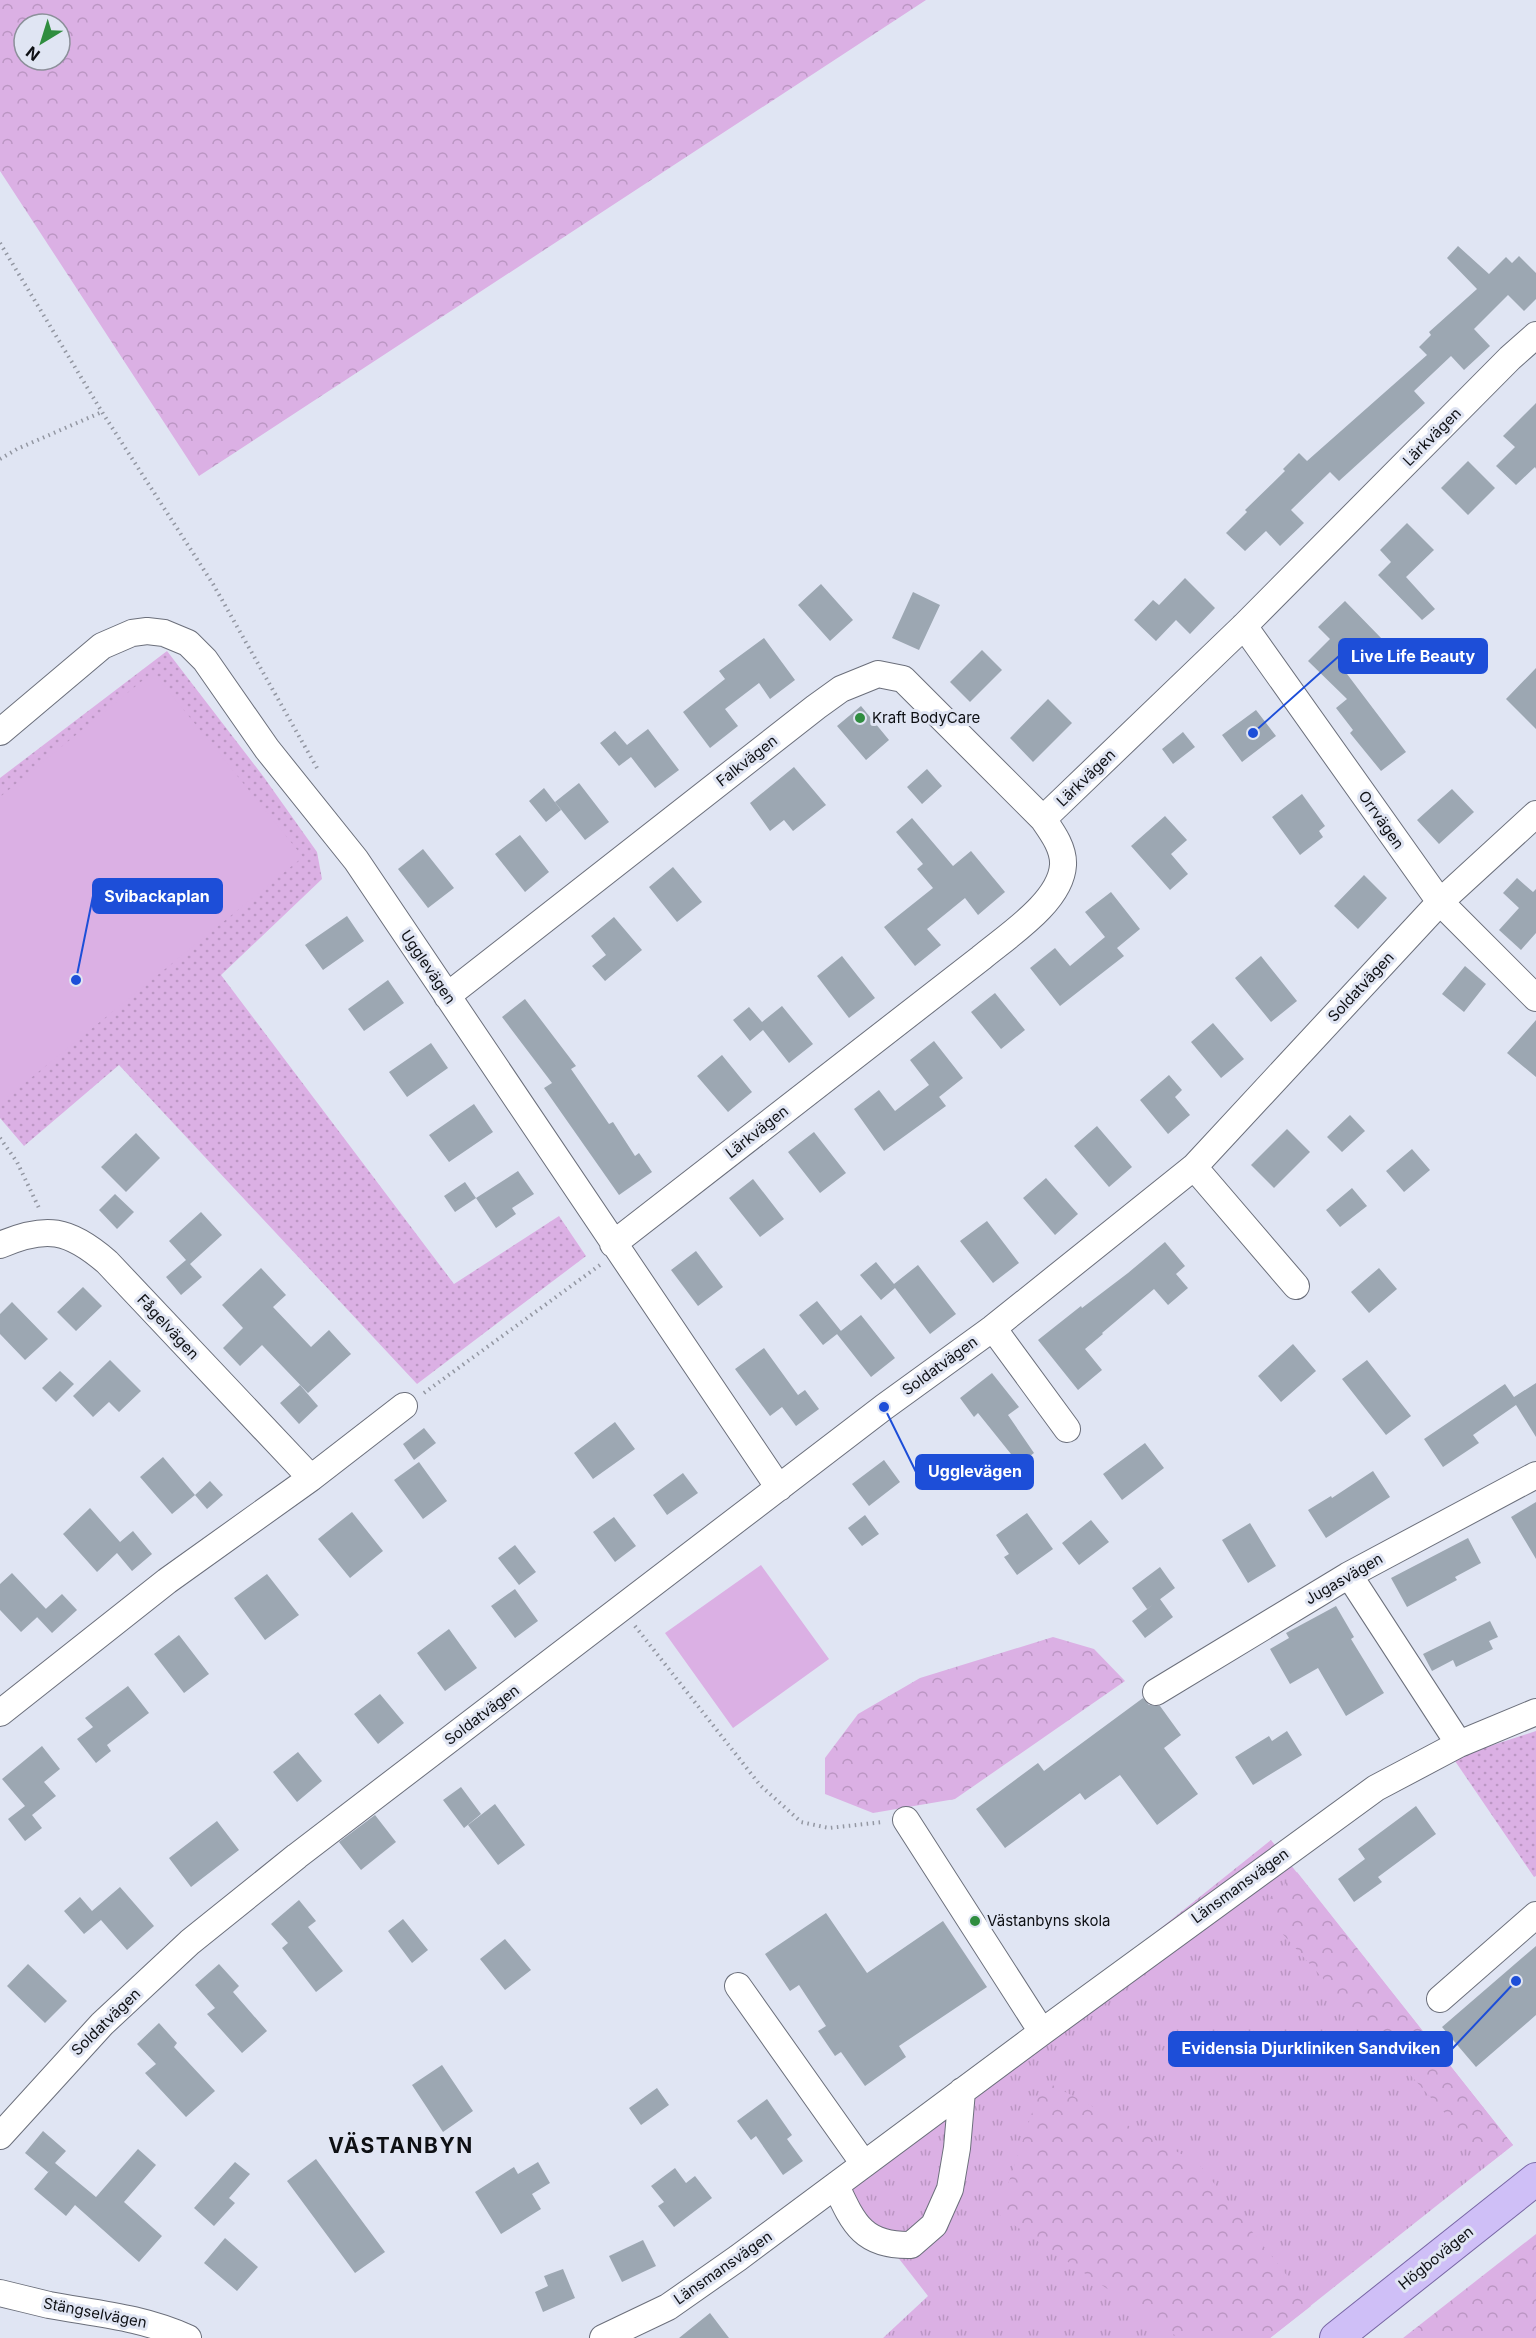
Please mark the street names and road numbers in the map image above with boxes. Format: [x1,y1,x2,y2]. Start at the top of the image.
street label: Lärkvägen [1399,404,1465,470]
street label: Falkvägen [712,731,781,790]
street label: Lärkvägen [1052,745,1119,810]
street label: Orrvägen [1354,787,1408,853]
street label: Ugglevägen [397,926,460,1007]
street label: Soldatvägen [1323,948,1398,1026]
street label: Lärkvägen [721,1101,792,1162]
street label: Fågelvägen [133,1290,203,1363]
street label: Soldatvägen [898,1332,981,1399]
street label: Jugasvägen [1302,1549,1386,1608]
street label: Soldatvägen [441,1680,523,1749]
street label: Länsmansvägen [1187,1844,1292,1927]
street label: Soldatvägen [67,1984,144,2059]
street label: Högbovägen [1394,2222,1477,2294]
street label: Länsmansvägen [670,2227,776,2309]
street label: Stängselvägen [42,2293,148,2332]

